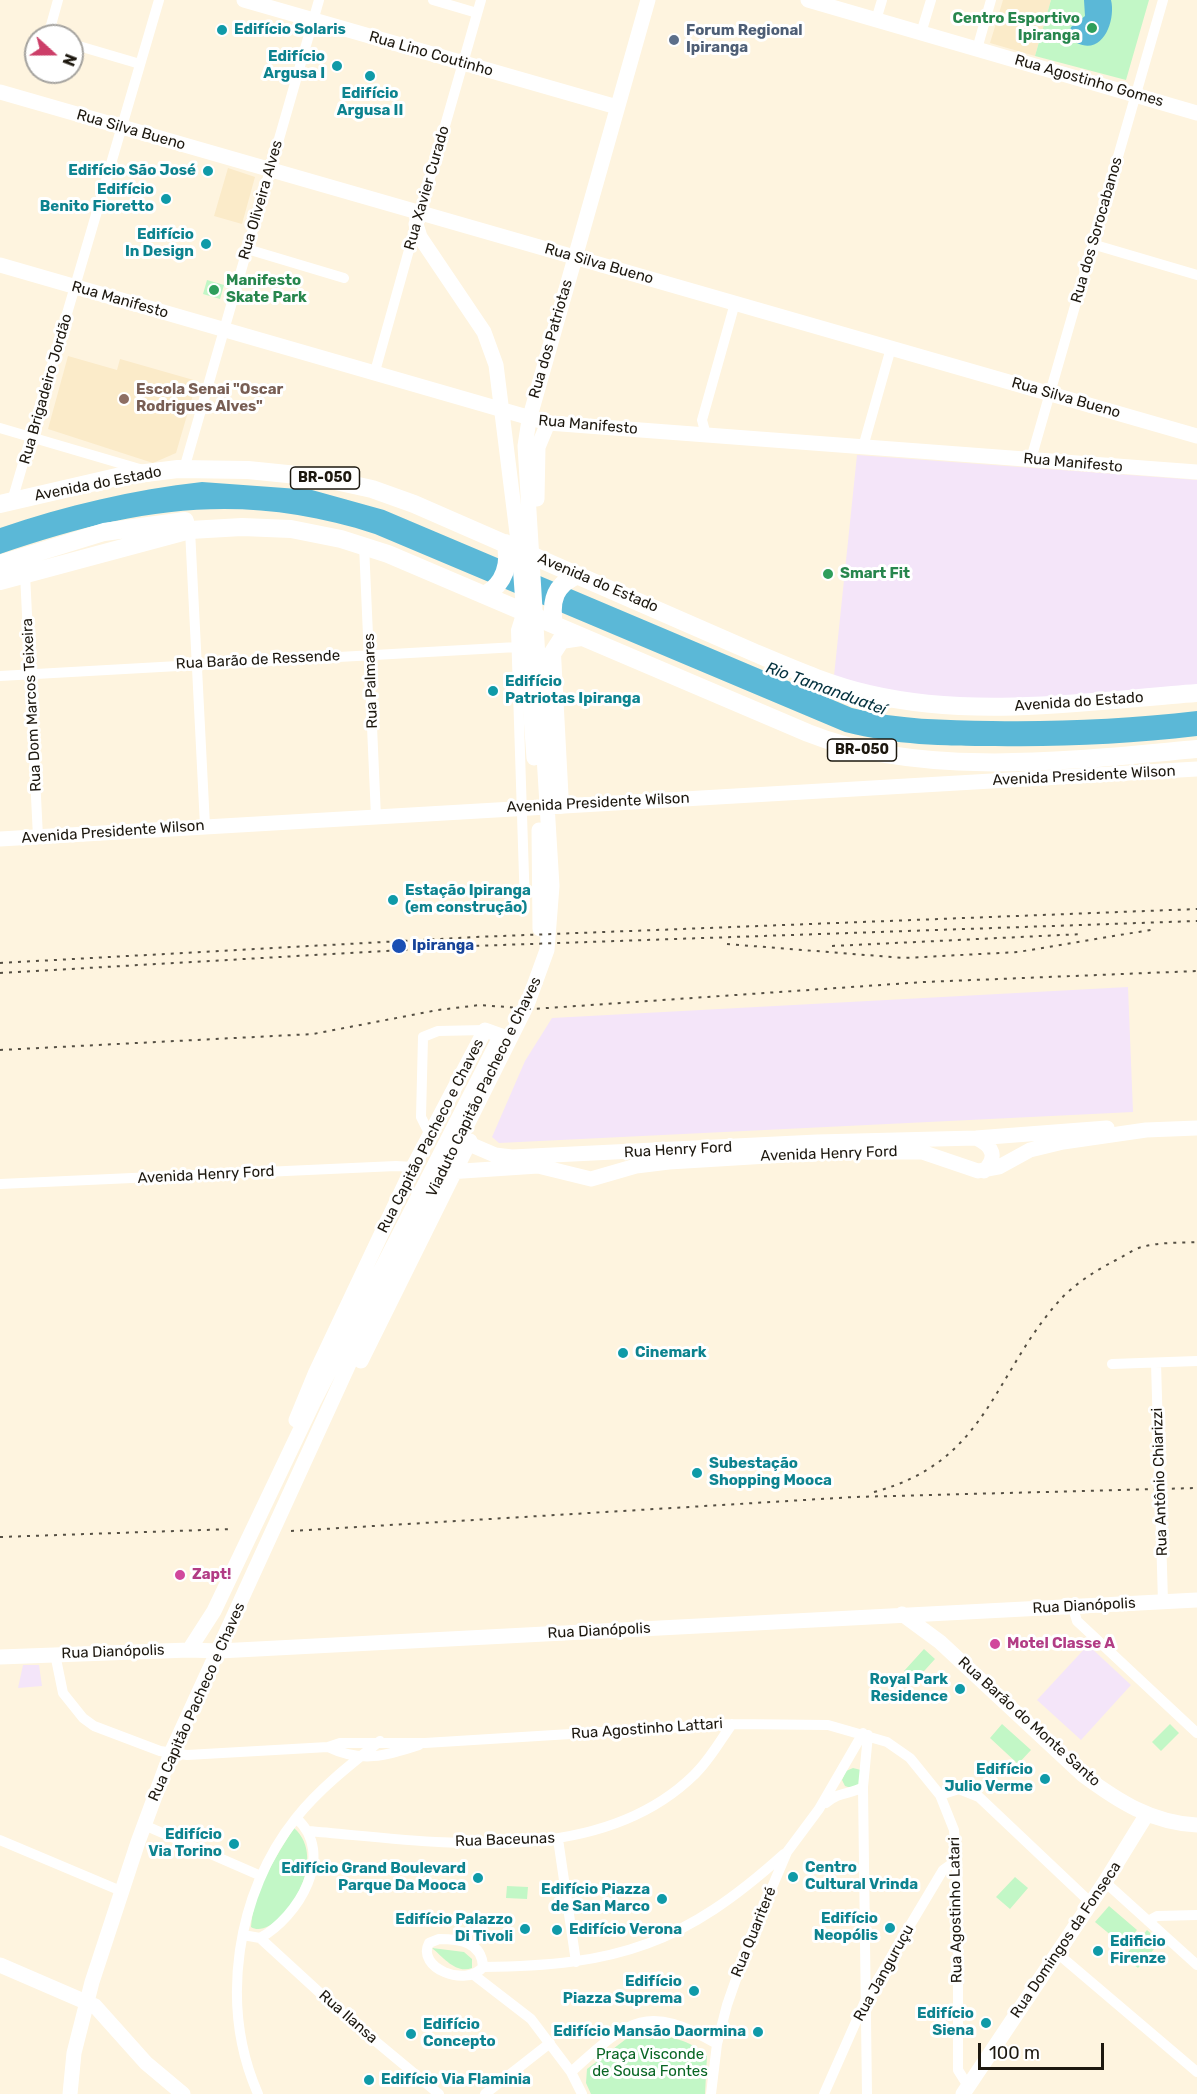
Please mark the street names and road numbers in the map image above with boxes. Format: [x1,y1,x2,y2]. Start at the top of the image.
street label: Rua Lino Coutinho [367,28,495,80]
street label: Rua Agostinho Gomes [1012,51,1166,111]
street label: Rua Silva Bueno [74,106,188,154]
street label: Rua Xavier Curado [401,124,453,252]
street label: Rua Oliveira Alves [235,138,287,262]
street label: Rua dos Sorocabanos [1068,155,1126,305]
street label: Rua Silva Bueno [542,240,656,288]
street label: Rua dos Patriotas [525,277,577,401]
street label: Rua Manifesto [70,278,170,322]
street label: Rua Brigadeiro Jordão [16,312,76,466]
street label: Rua Silva Bueno [1009,374,1123,422]
street label: Rua Manifesto [537,412,639,438]
street label: Rua Manifesto [1022,450,1124,476]
street label: Avenida do Estado [33,463,163,505]
road number: BR-050 [290,467,360,489]
street label: Avenida do Estado [535,549,661,617]
street label: Rua Dom Marcos Teixeira [18,618,46,792]
street label: Rua Palmares [360,633,382,729]
street label: Rua Barão de Ressende [175,647,341,673]
street label: Avenida do Estado [1014,689,1144,715]
road number: BR-050 [828,739,896,761]
street label: Avenida Presidente Wilson [992,762,1176,790]
street label: Avenida Presidente Wilson [506,789,690,817]
street label: Avenida Presidente Wilson [21,817,205,847]
street label: Viaduto Capitão Pacheco e Chaves [423,974,545,1200]
street label: Rua Capitão Pacheco e Chaves [374,1036,488,1236]
street label: Rua Henry Ford [623,1138,733,1162]
street label: Avenida Henry Ford [760,1143,898,1165]
street label: Avenida Henry Ford [137,1162,275,1188]
street label: Rua Antônio Chiarizzi [1148,1407,1172,1557]
street label: Rua Dianópolis [1032,1594,1136,1618]
street label: Rua Capitão Pacheco e Chaves [145,1600,249,1804]
street label: Rua Dianópolis [547,1619,651,1643]
street label: Rua Dianópolis [61,1641,165,1663]
street label: Rua Barão do Monte Santo [954,1653,1104,1791]
street label: Rua Agostinho Lattari [571,1715,723,1743]
street label: Rua Baceunas [455,1829,555,1851]
street label: Rua Agostinho Latari [946,1837,966,1983]
street label: Rua Domingos da Fonseca [1007,1858,1125,2022]
street label: Rua Quariteré [728,1884,780,1980]
street label: Rua Janguruçu [850,1922,918,2024]
street label: Rua Ilansa [315,1987,381,2047]

